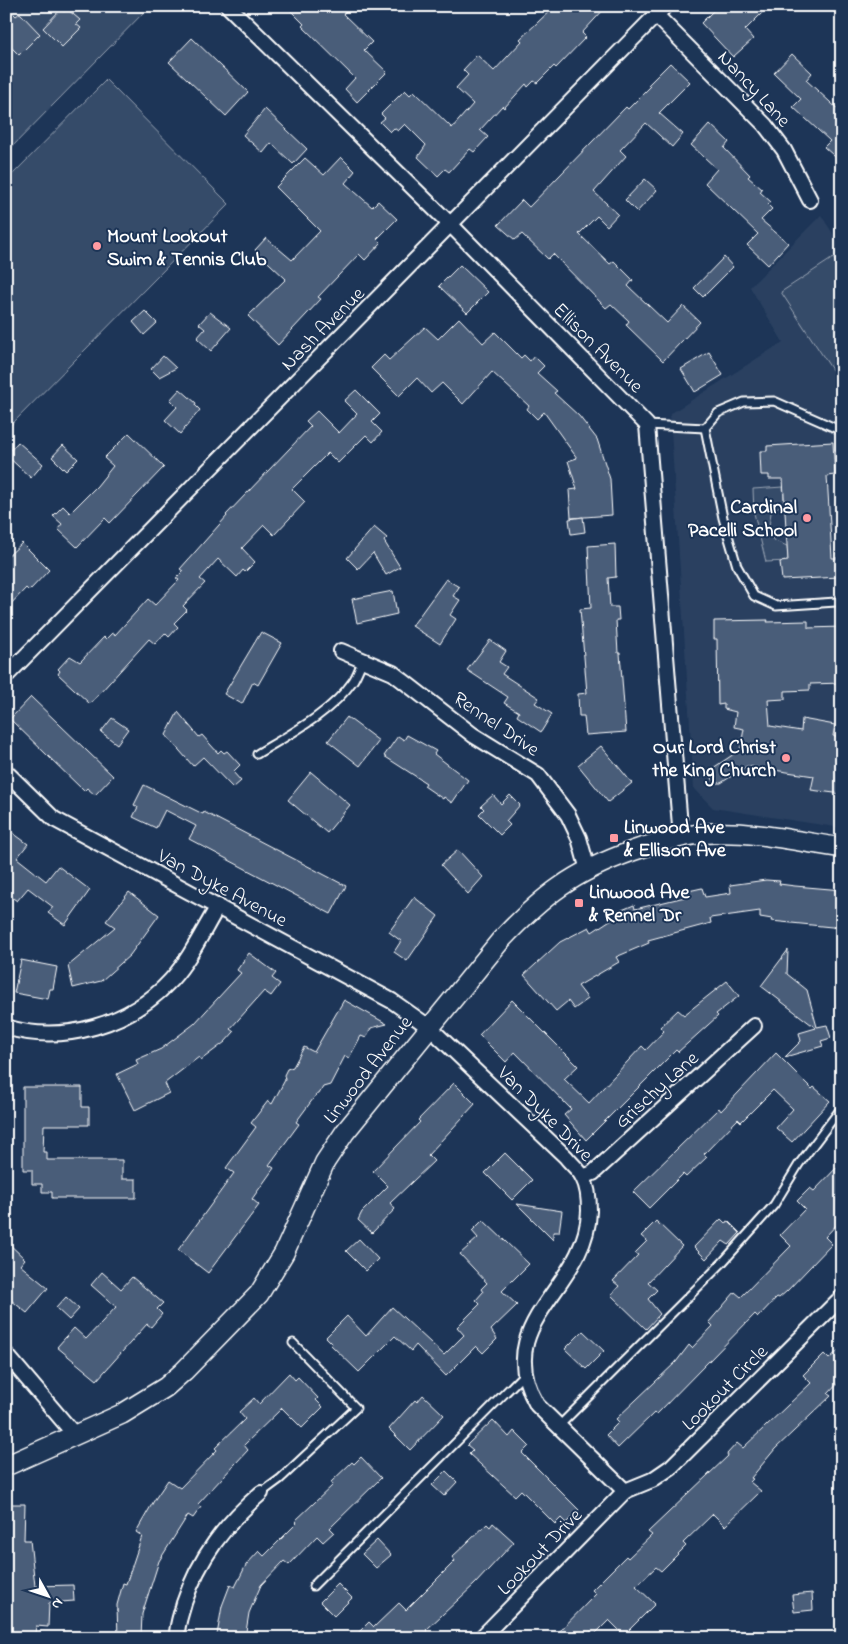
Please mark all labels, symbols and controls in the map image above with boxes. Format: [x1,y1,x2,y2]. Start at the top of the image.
street label: Nancy Lane [710,45,797,135]
place label: Mount Lookout Swim & Tennis Club [107,223,267,275]
marker: Mount Lookout Swim & Tennis Club [91,240,103,252]
street label: Nash Avenue [275,281,373,378]
street label: Ellison Avenue [545,297,649,401]
place label: Cardinal Pacelli School [688,494,797,546]
marker: Cardinal Pacelli School [801,512,813,524]
street label: Rennel Drive [447,685,545,765]
place label: Our Lord Christ the King Church [651,734,776,787]
marker: Our Lord Christ the King Church [780,752,792,764]
place label: Linwood Ave & Ellison Ave [623,814,727,866]
marker: Linwood Ave & Ellison Ave [608,832,620,844]
street label: Van Dyke Avenue [151,842,292,936]
place label: Linwood Ave & Rennel Dr [588,879,690,931]
marker: Linwood Ave & Rennel Dr [573,897,585,909]
street label: Linwood Avenue [317,1010,421,1131]
street label: Grischy Lane [609,1045,706,1136]
street label: Van Dyke Drive [489,1059,599,1169]
street label: Lookout Circle [676,1339,776,1439]
street label: Lookout Drive [492,1502,590,1603]
north arrow [22,1572,72,1622]
text: N [46,1593,68,1614]

